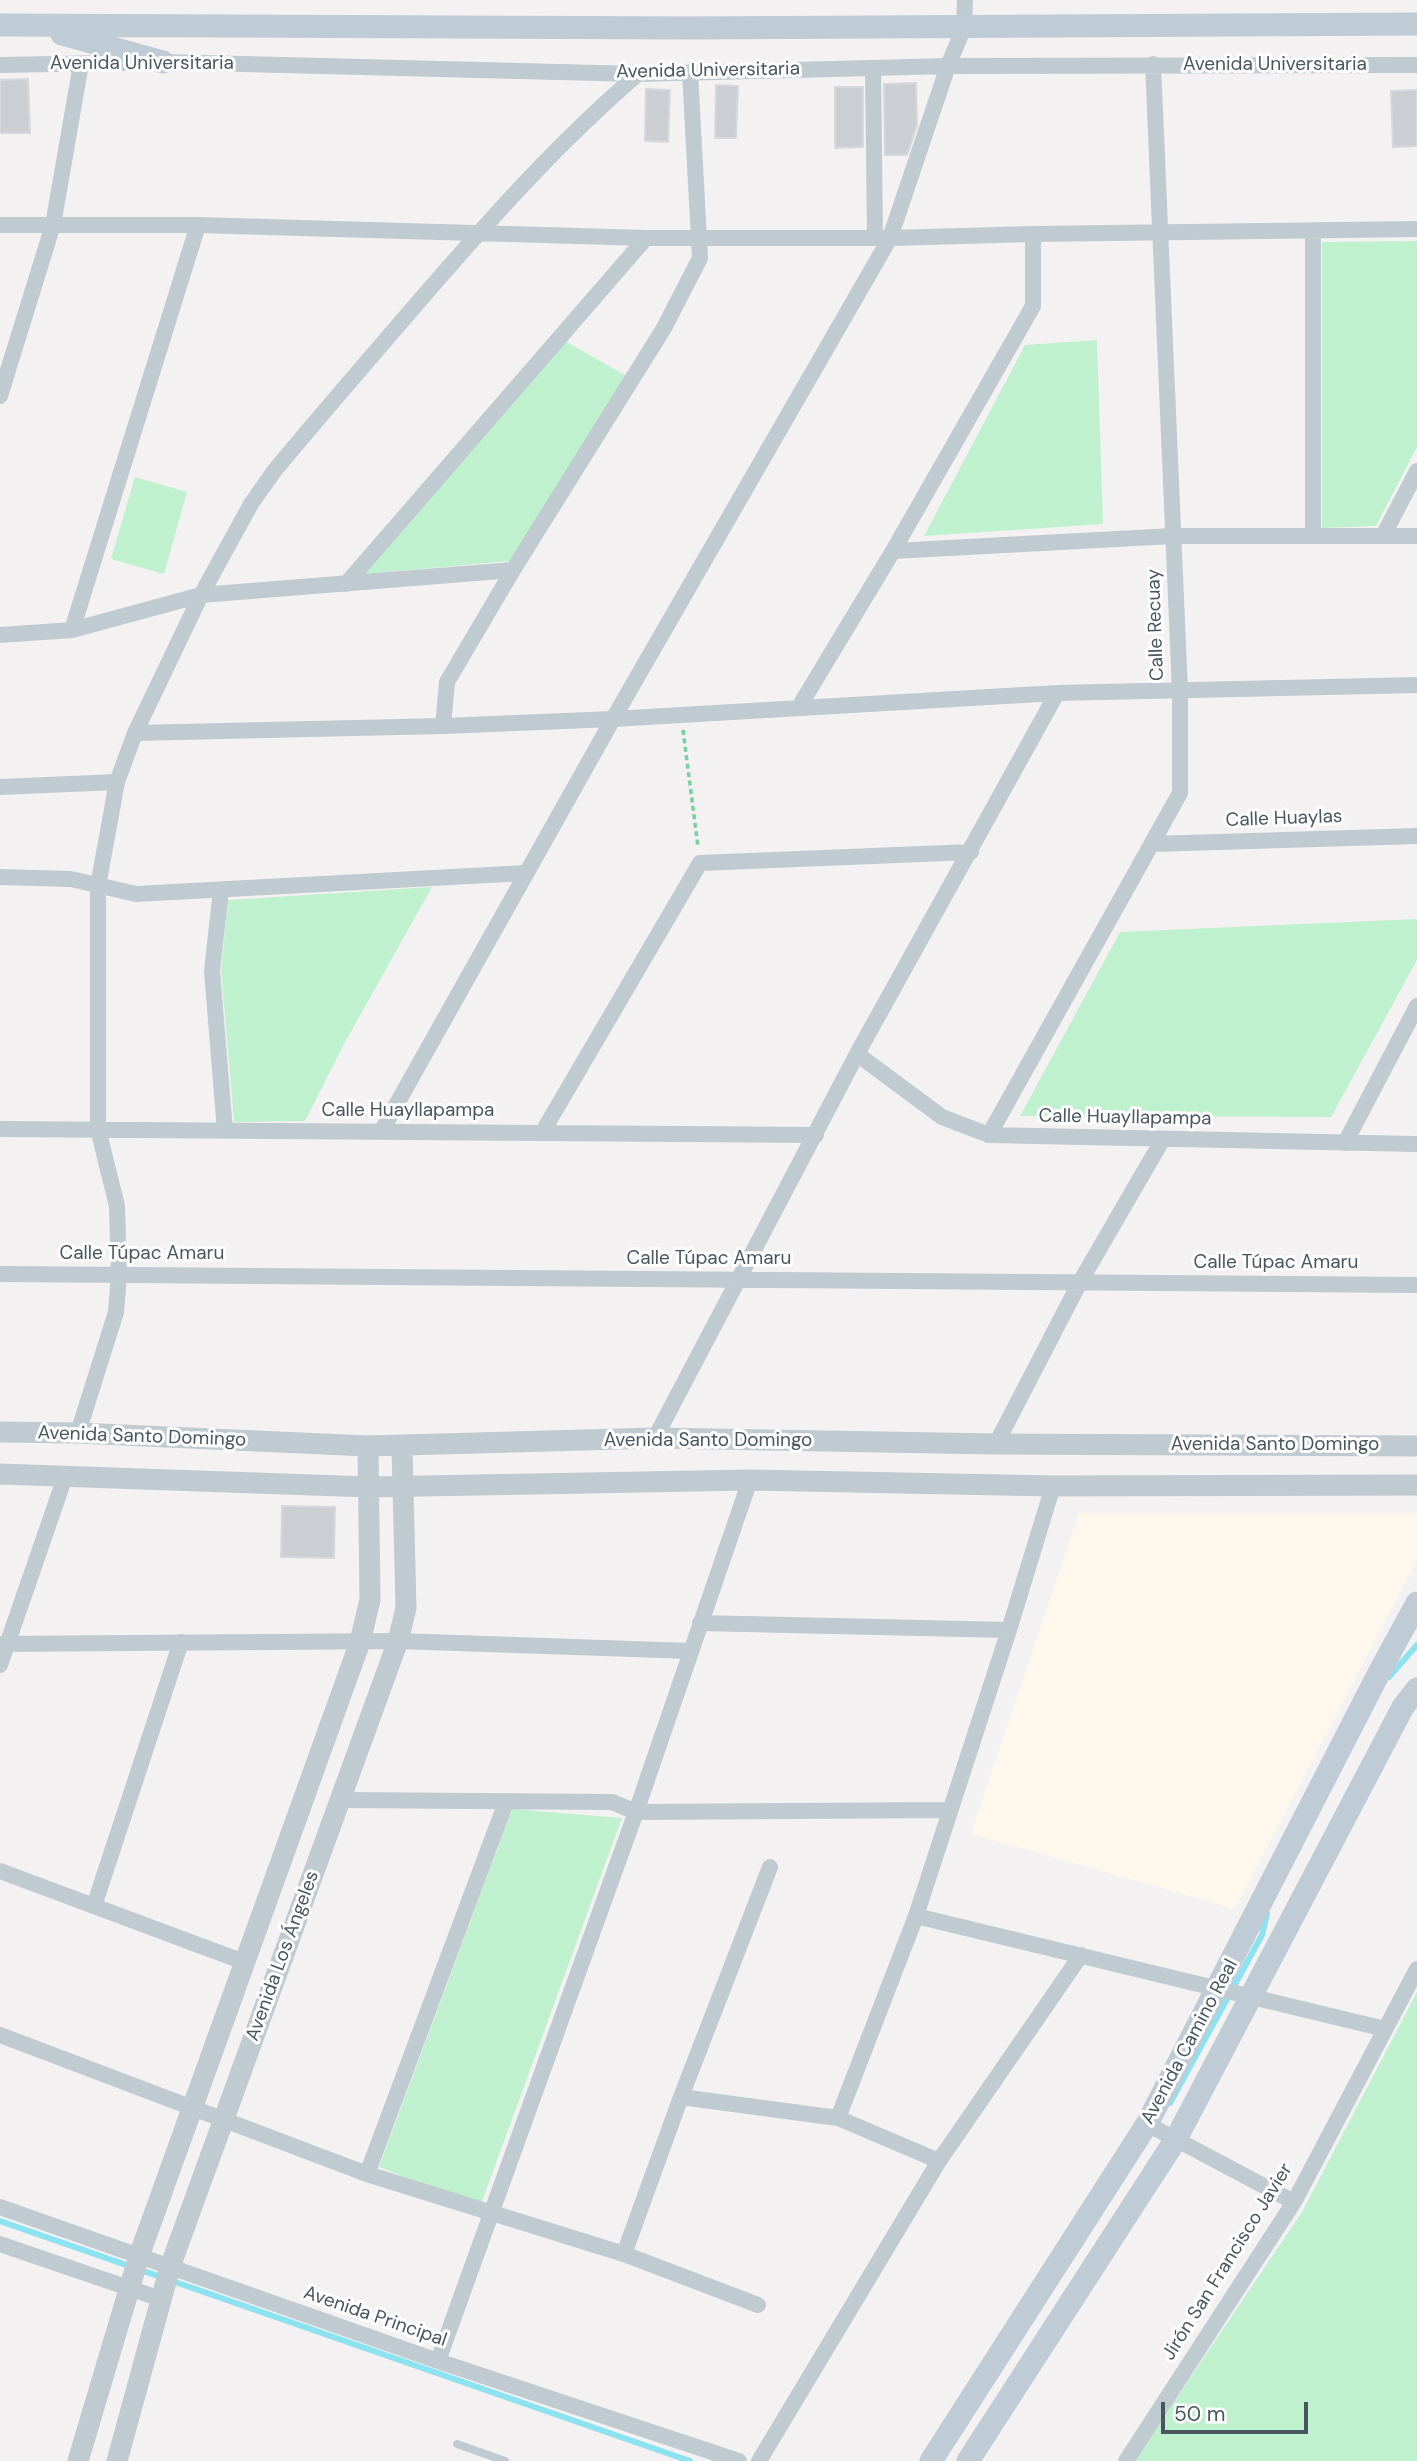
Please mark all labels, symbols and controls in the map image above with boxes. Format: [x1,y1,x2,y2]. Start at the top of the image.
street label: Avenida Universitaria [50,53,234,75]
street label: Avenida Universitaria [1183,54,1367,76]
street label: Avenida Universitaria [616,58,800,84]
street label: Calle Recuay [1143,569,1169,681]
street label: Calle Huaylas [1225,806,1343,832]
street label: Calle Huayllapampa [322,1100,494,1122]
street label: Calle Huayllapampa [1038,1105,1212,1131]
street label: Calle Túpac Amaru [60,1243,224,1265]
street label: Calle Túpac Amaru [627,1248,791,1270]
street label: Calle Túpac Amaru [1194,1252,1358,1274]
street label: Avenida Santo Domingo [37,1422,247,1452]
street label: Avenida Santo Domingo [604,1430,812,1452]
street label: Avenida Santo Domingo [1171,1434,1379,1456]
street label: Avenida Los Ángeles [242,1868,324,2044]
street label: Avenida Camino Real [1137,1956,1243,2128]
street label: Jirón San Francisco Javier [1158,2159,1298,2365]
street label: Avenida Principal [300,2282,450,2352]
scale bar [1165,2388,1312,2432]
text: 50 m [1174,2400,1225,2428]

